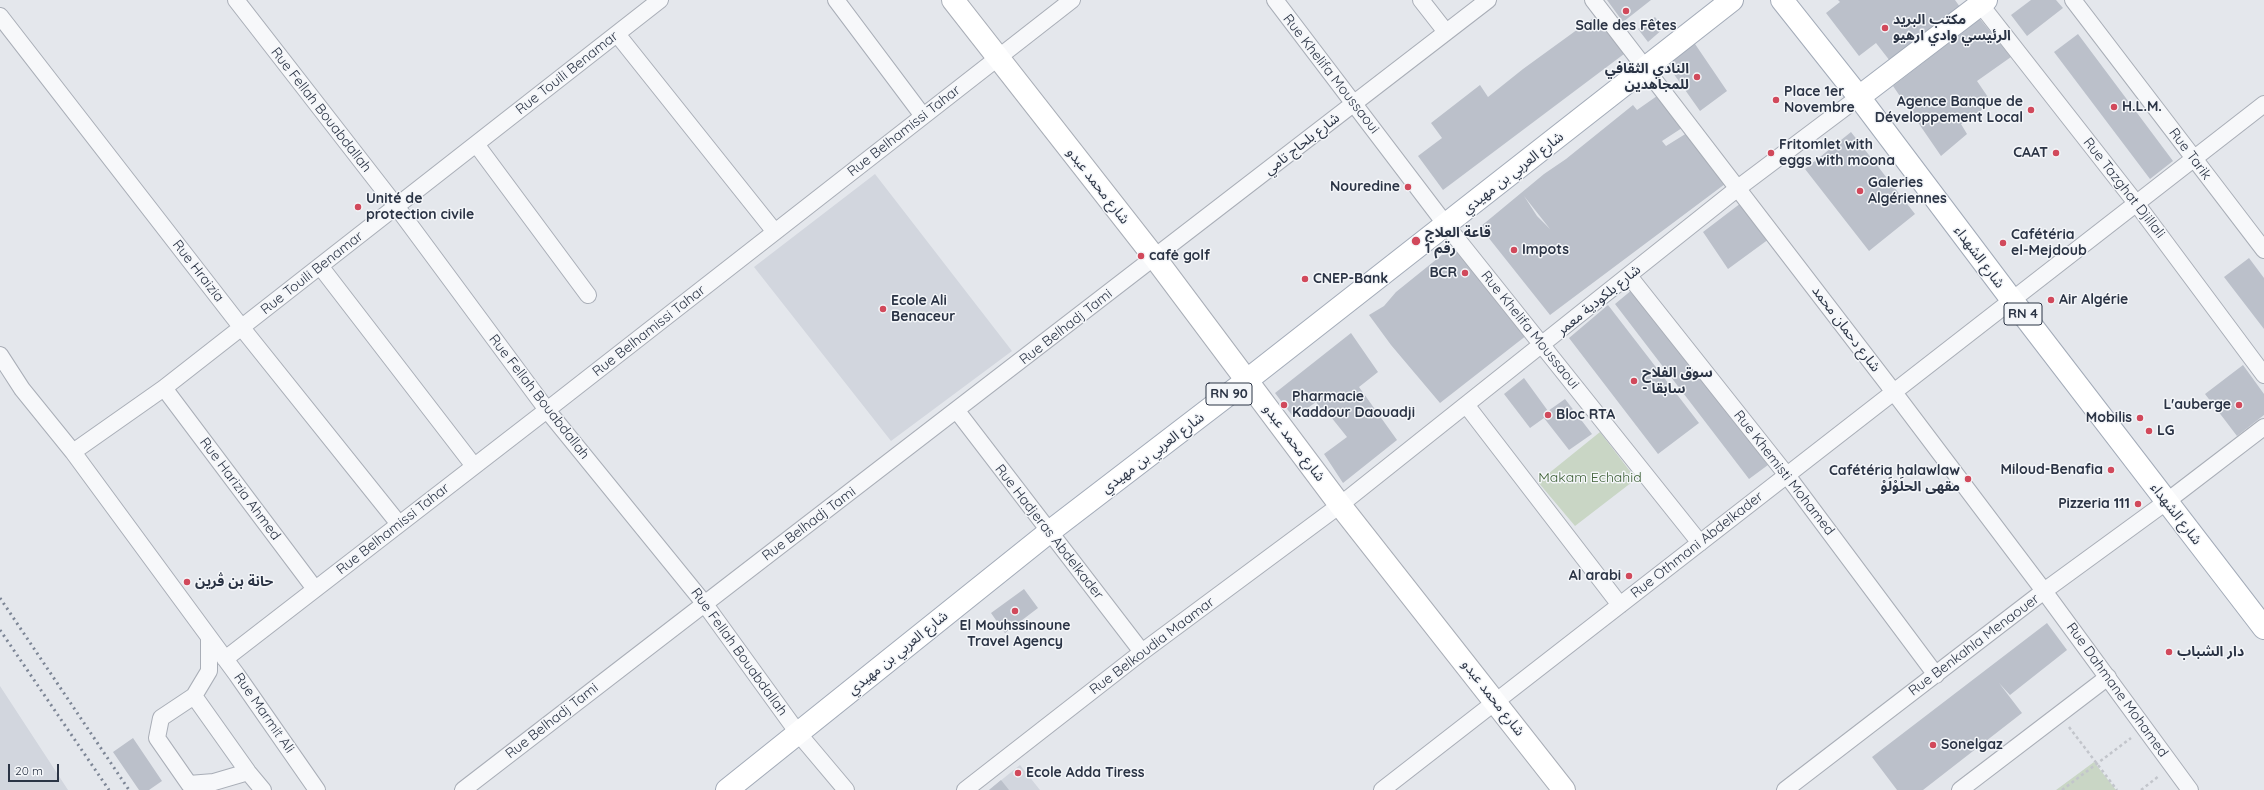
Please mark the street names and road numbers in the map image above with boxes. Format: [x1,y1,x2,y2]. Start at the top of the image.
street label: Rue Khelifa Moussaoui [1279,11,1383,137]
street label: Rue Touili Benamar [512,28,622,118]
street label: Rue Fellah Bouabdallah [267,44,375,176]
street label: Rue Belhamissi Tahar [844,82,964,180]
street label: شارع بلحاج تامي [1261,109,1343,179]
street label: Rue Tarik [2165,125,2215,183]
street label: شارع العربي بن مهيدي [1459,128,1567,218]
street label: Rue Tazghat Djillali [2080,134,2168,242]
street label: شارع محمد عبدو [1063,144,1133,228]
street label: شارع الشهداء [1950,223,2008,291]
street label: Rue Touili Benamar [257,228,367,318]
street label: Rue Hraizia [169,237,227,305]
street label: شارع بلكودية معمر [1554,261,1644,339]
street label: Rue Khelifa Moussaoui [1477,268,1583,392]
street label: Rue Belhamissi Tahar [589,282,709,380]
street label: شارع دحمان محمد [1808,283,1884,375]
street label: Rue Belhadj Tami [1016,286,1116,368]
road number: RN 4 [2004,303,2042,325]
street label: Rue Fellah Bouabdallah [485,331,593,463]
road number: RN 90 [1206,383,1252,405]
street label: شارع محمد عبدو [1260,401,1328,485]
street label: Rue Khemisti Mohamed [1730,407,1838,539]
street label: شارع العربي بن مهيدي [1098,409,1208,497]
street label: Rue Harizia Ahmed [196,434,284,544]
street label: Rue Hadjeras Abdelkader [991,461,1107,603]
street label: Rue Belhamissi Tahar [333,480,453,578]
street label: شارع الشهداء [2147,480,2205,548]
street label: Rue Belhadj Tami [759,483,859,565]
street label: Rue Othmani Abdelkader [1627,488,1767,602]
street label: Rue Fellah Bouabdallah [687,585,791,719]
street label: Rue Benkahla Menaouer [1905,590,2043,700]
street label: Rue Belkoudia Maamar [1086,594,1218,698]
street label: شارع العربي بن مهيدي [845,607,951,699]
street label: Rue Dahmane Mohamed [2063,619,2171,761]
street label: شارع محمد عبدو [1458,656,1528,740]
street label: Rue Marmit Ali [230,670,298,756]
street label: Rue Belhadj Tami [502,680,602,762]

